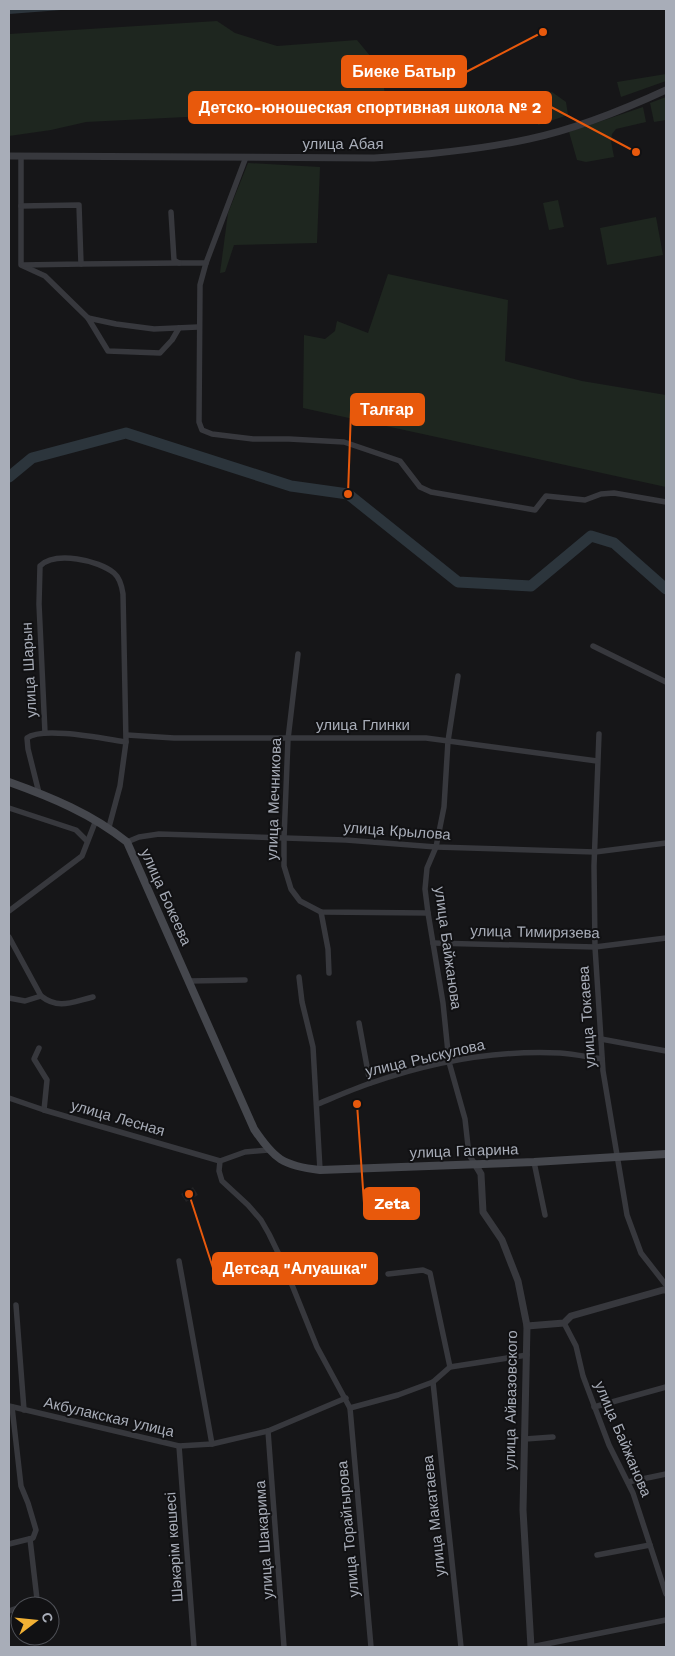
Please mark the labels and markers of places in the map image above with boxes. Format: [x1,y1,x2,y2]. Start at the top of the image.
callout: Биеке Батыр [342,56,466,87]
callout: Детско-юношеская спортивная школа № 2 [189,92,551,123]
callout: Талғар [351,394,424,425]
callout: Zeta [364,1188,419,1219]
callout: Детсад "Алуашка" [213,1253,377,1284]

